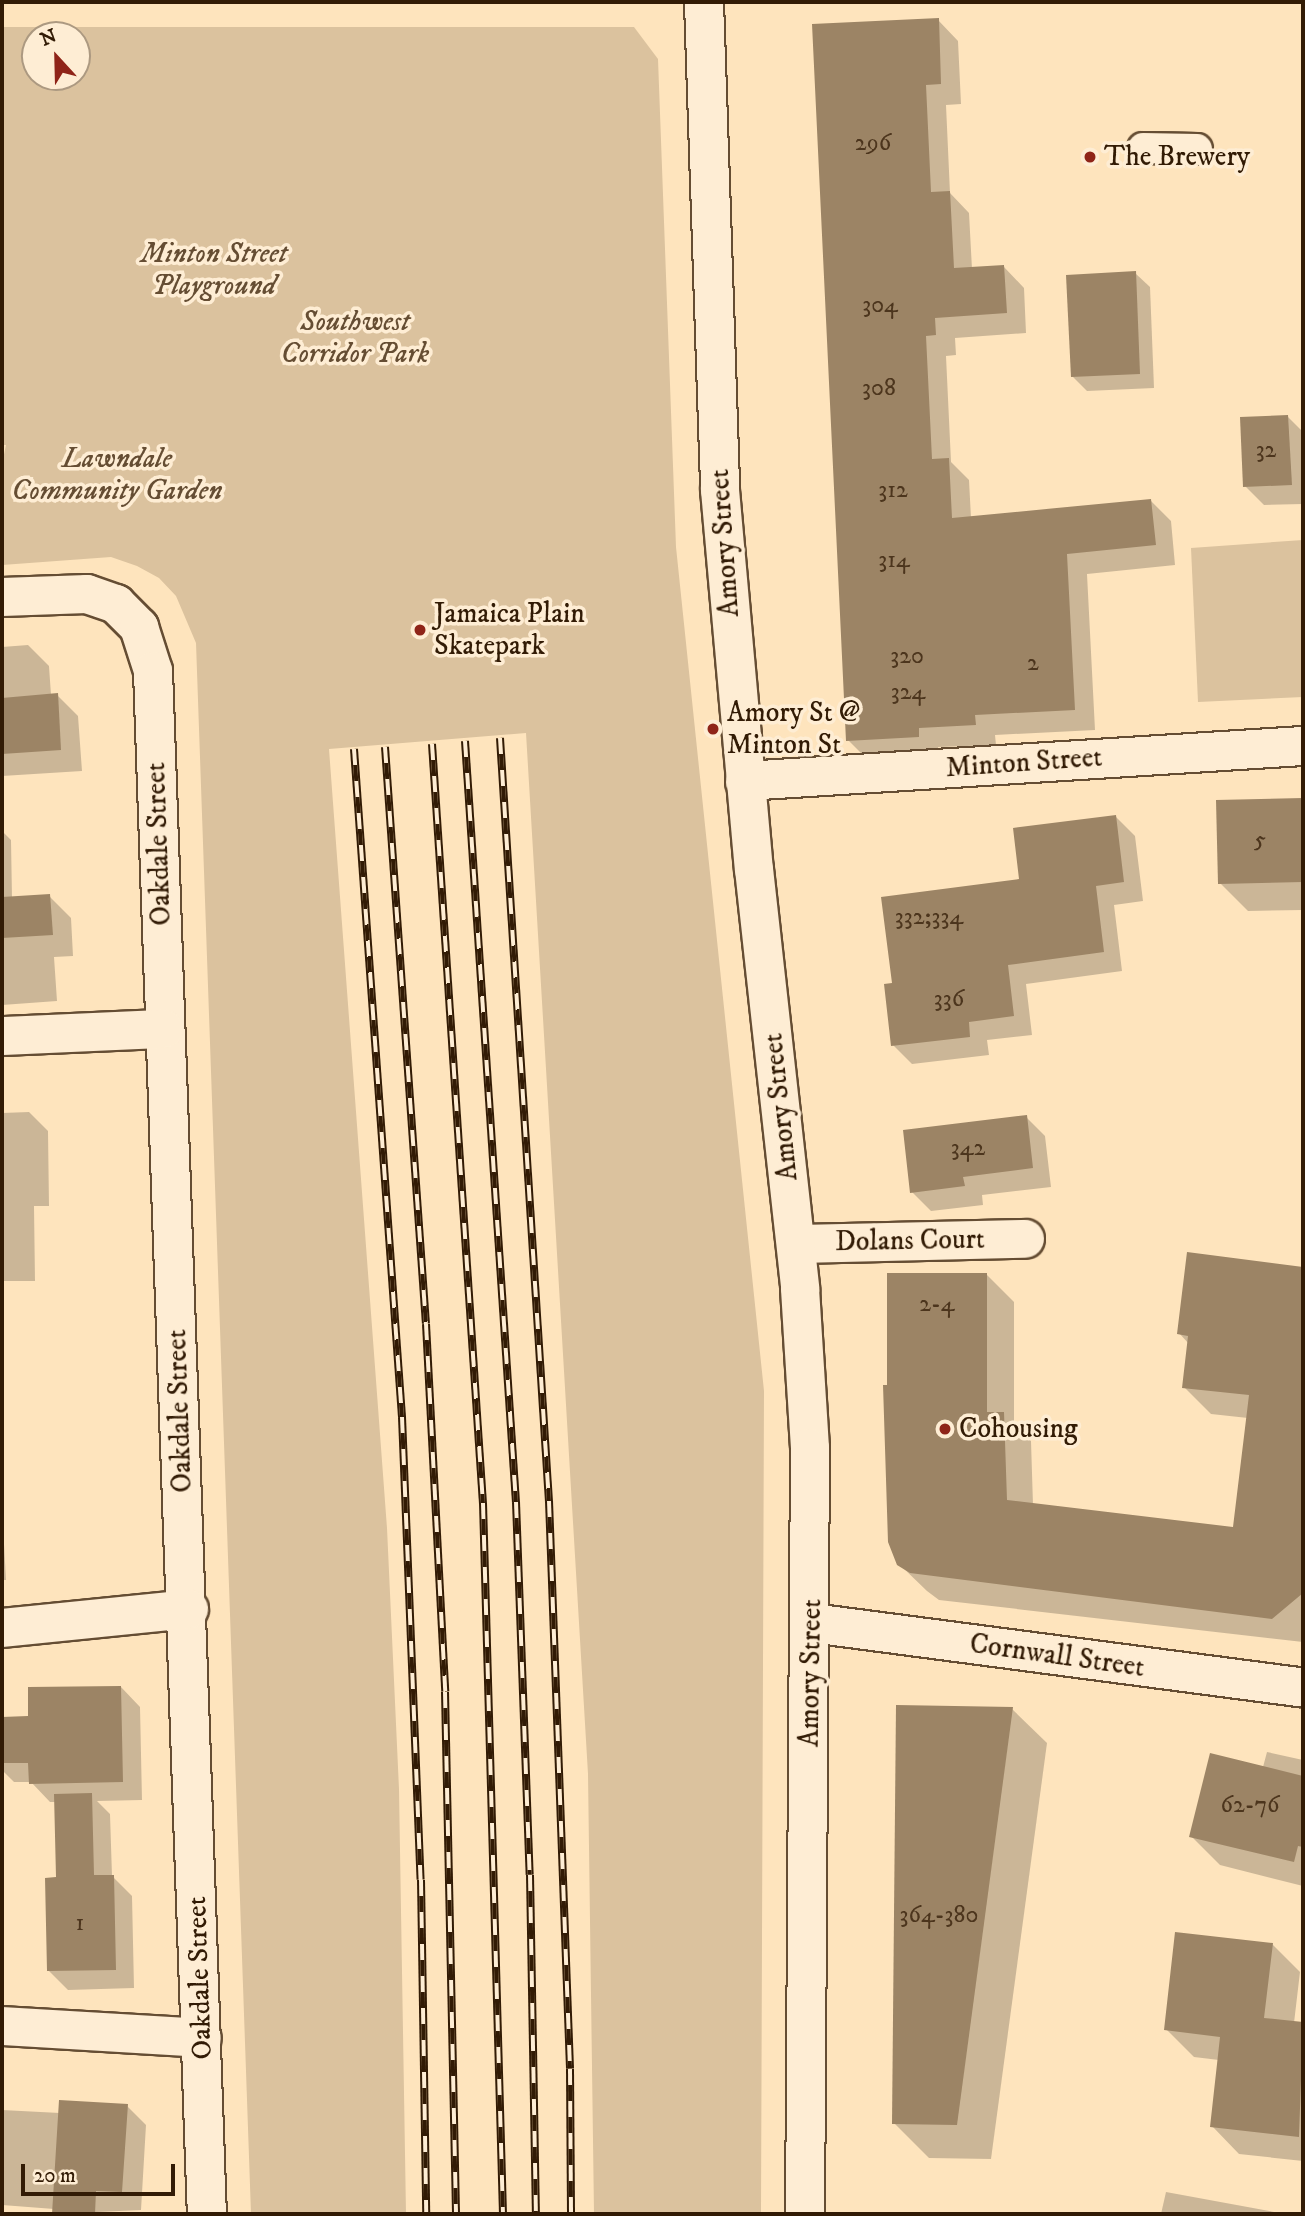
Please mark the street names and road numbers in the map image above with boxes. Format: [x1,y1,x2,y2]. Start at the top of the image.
street label: Amory Street [703,468,747,618]
street label: Minton Street [945,741,1103,785]
street label: Oakdale Street [139,762,179,926]
street label: Amory Street [757,1032,805,1182]
street label: Dolans Court [835,1223,985,1259]
street label: Oakdale Street [160,1329,200,1493]
street label: Amory Street [793,1599,829,1747]
street label: Cornwall Street [968,1627,1146,1685]
street label: Oakdale Street [180,1896,220,2060]

